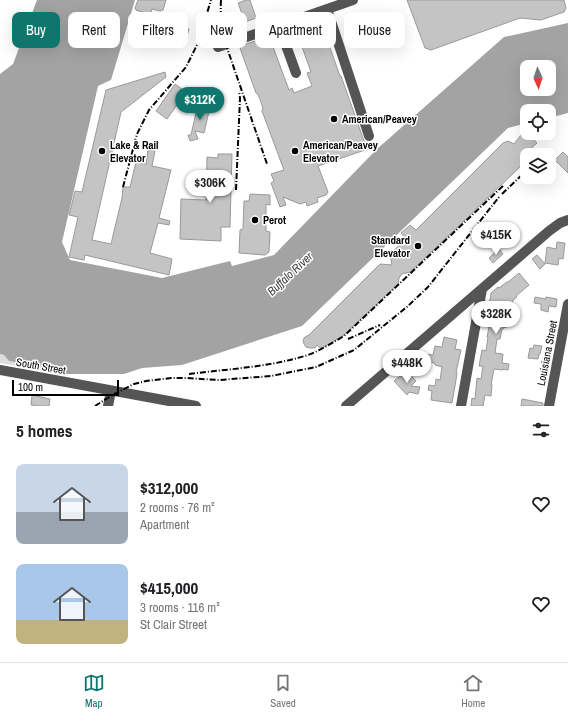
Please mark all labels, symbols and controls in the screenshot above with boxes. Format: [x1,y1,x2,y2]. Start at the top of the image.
chip: Buy [12,12,60,48]
chip: Rent [68,12,120,48]
chip: Filters [128,12,188,48]
chip: New [196,12,247,48]
chip: Apartment [255,12,336,48]
chip: House [344,12,405,48]
north arrow [520,60,556,96]
map controls [520,60,556,184]
pin: $312K [172,87,228,121]
text: $312K [184,91,216,108]
button: locate [520,104,556,140]
place label: American/Peavey [342,112,417,126]
marker: American/Peavey [329,114,339,124]
place label: Lake & Rail Elevator [110,138,159,165]
place label: American/Peavey Elevator [303,138,378,165]
marker: Lake & Rail Elevator [97,146,107,156]
marker: American/Peavey Elevator [290,146,300,156]
button: layers [520,148,556,184]
pin: $306K [182,170,238,204]
text: $306K [194,174,226,191]
place label: Perot [263,213,286,227]
marker: Perot [250,215,260,225]
pin: $415K [468,222,524,256]
text: $415K [480,226,512,243]
place label: Standard Elevator [371,233,410,260]
marker: Standard Elevator [413,241,423,251]
water label: Buffalo River [264,248,317,299]
pin: $328K [468,301,524,335]
text: $328K [480,305,512,322]
street label: Louisiana Street [534,319,560,387]
pin: $448K [379,350,435,384]
text: $448K [391,354,423,371]
street label: South Street [15,355,67,377]
scale bar [12,378,119,397]
text: 100 m [18,380,43,394]
text: 5 homes [16,419,73,442]
icon: filters [530,419,552,441]
text: $312,000 [140,476,198,499]
icon: home [48,480,96,528]
icon: heart [530,493,552,515]
text: 2 rooms · 76 m² [140,499,215,516]
text: Apartment [140,516,189,533]
text: $415,000 [140,576,198,599]
icon: home [48,580,96,628]
icon: heart [530,593,552,615]
text: 3 rooms · 116 m² [140,599,220,616]
text: St Clair Street [140,616,207,633]
tab: Map [83,672,105,710]
tab: Saved [270,672,296,710]
tab: Home [461,672,485,710]

